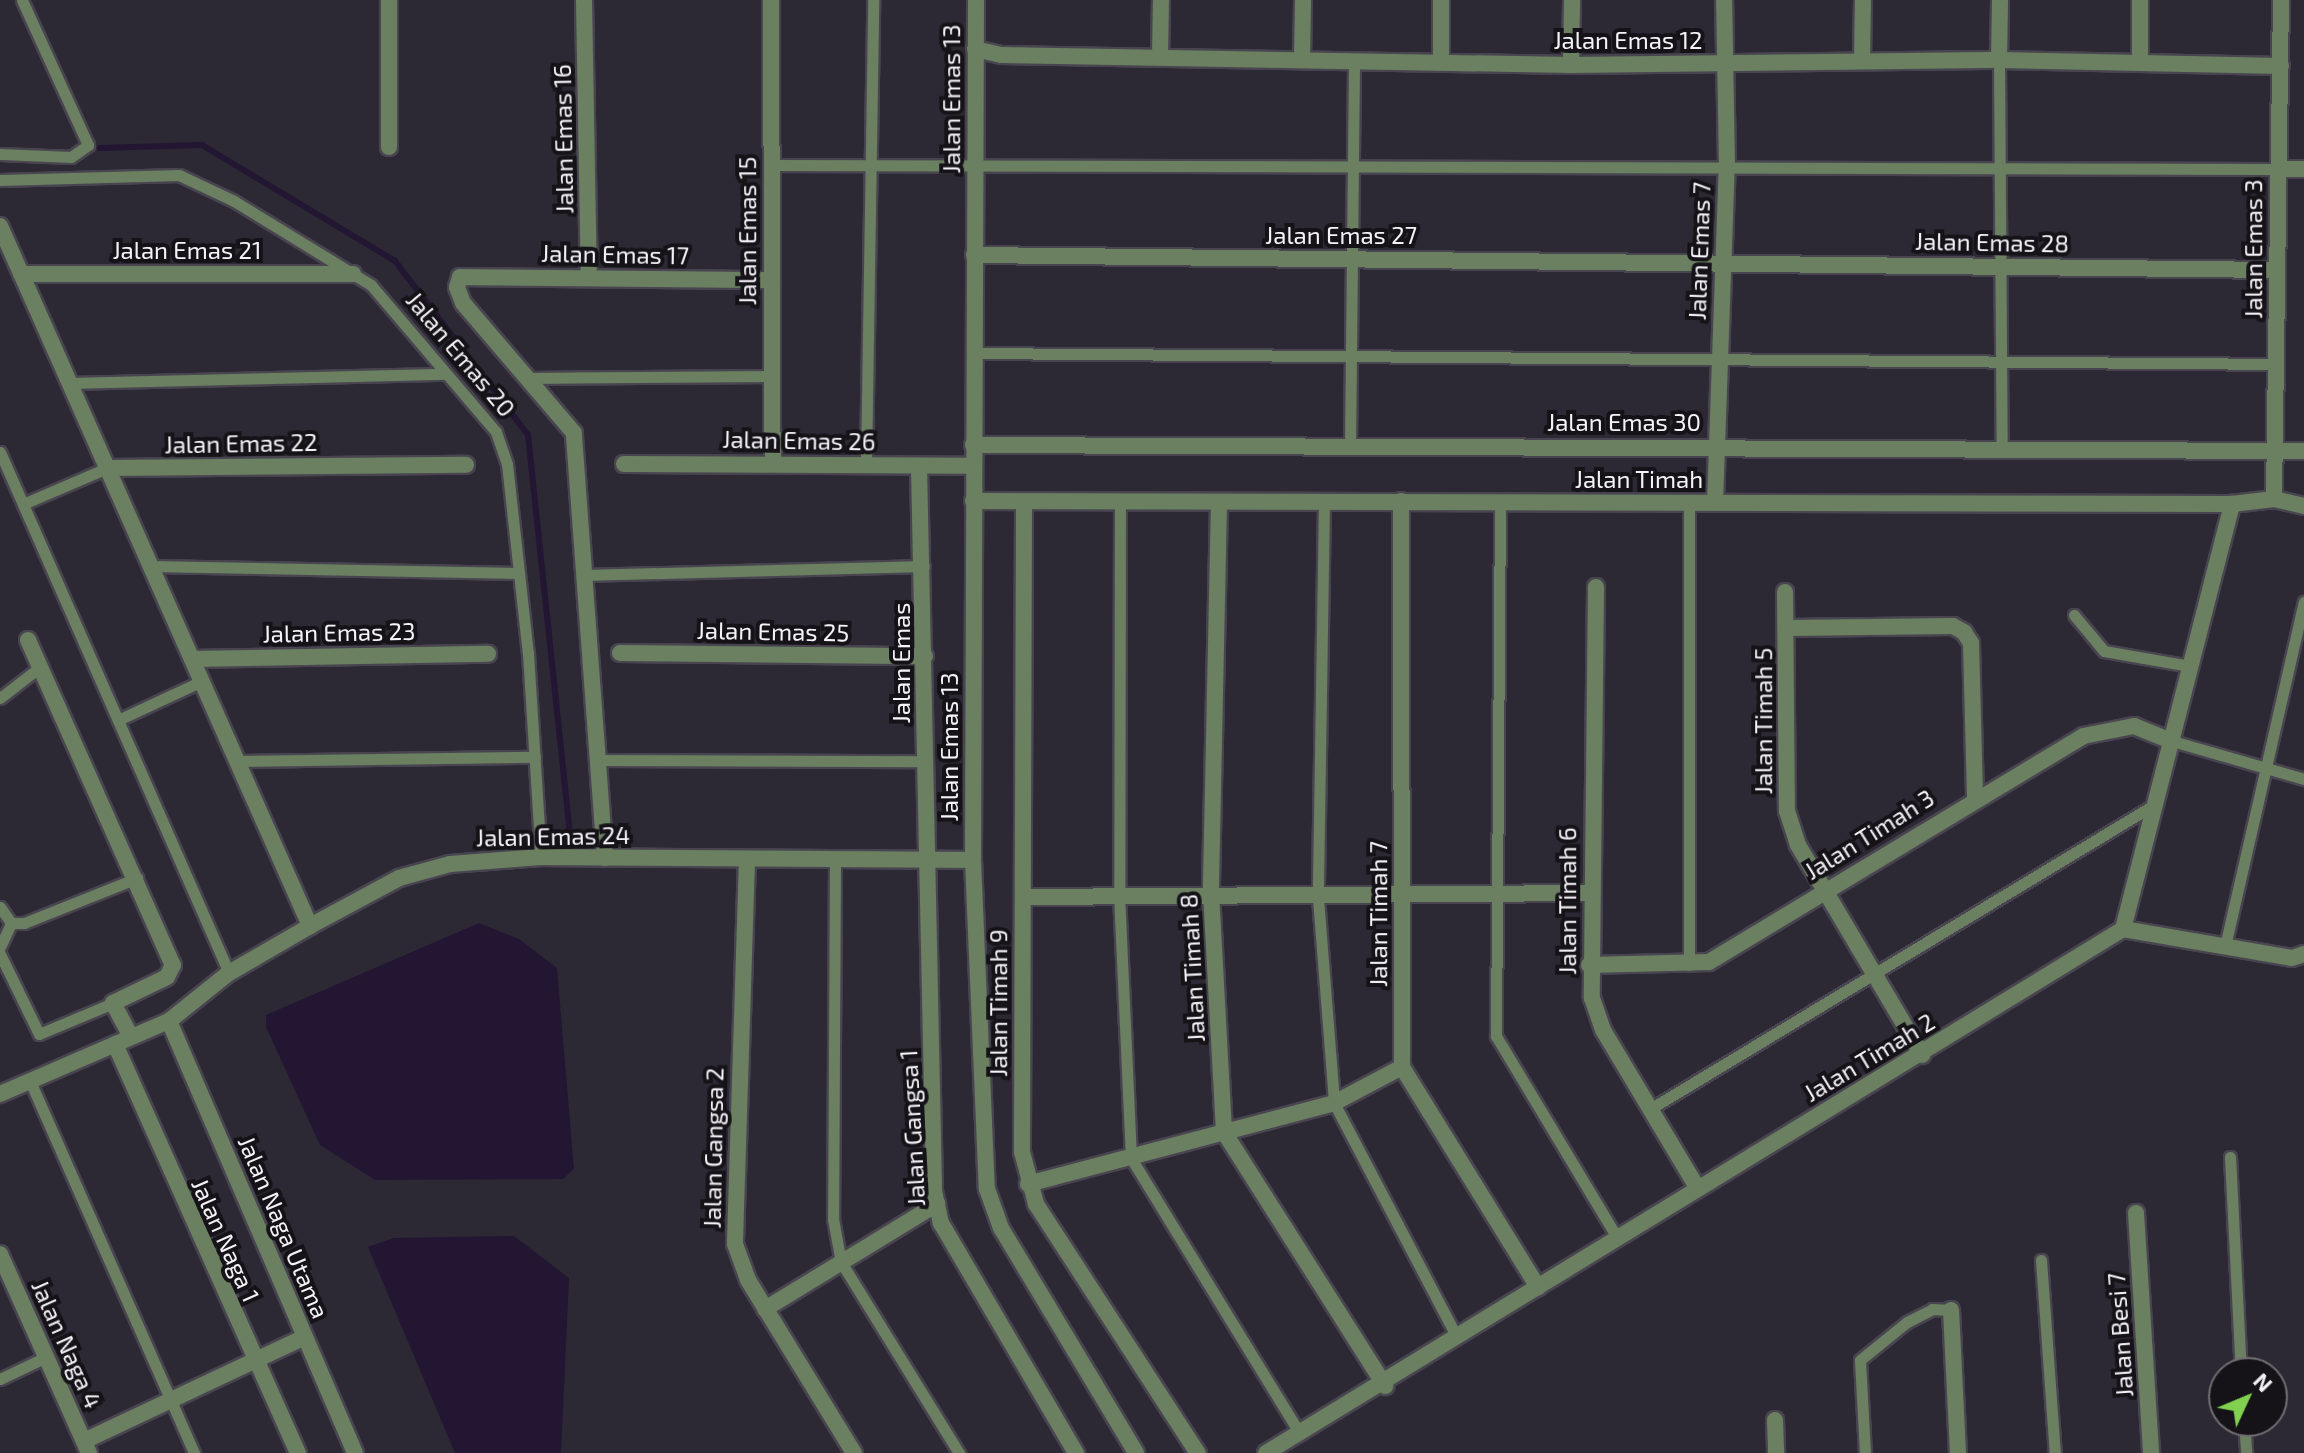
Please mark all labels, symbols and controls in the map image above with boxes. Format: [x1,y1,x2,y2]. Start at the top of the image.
street label: Jalan Emas 13 [937,24,965,174]
street label: Jalan Emas 12 [1553,26,1703,54]
street label: Jalan Emas 16 [547,64,579,214]
street label: Jalan Emas 15 [733,157,761,305]
street label: Jalan Emas 3 [2239,179,2267,319]
street label: Jalan Emas 7 [1682,181,1716,321]
street label: Jalan Emas 27 [1265,221,1417,249]
street label: Jalan Emas 28 [1915,226,2069,258]
street label: Jalan Emas 21 [112,236,262,264]
street label: Jalan Emas 17 [541,238,689,270]
street label: Jalan Emas 20 [400,286,522,422]
street label: Jalan Emas 30 [1547,408,1701,436]
street label: Jalan Emas 26 [722,424,876,456]
street label: Jalan Emas 22 [164,427,318,459]
street label: Jalan Timah [1575,465,1703,493]
street label: Jalan Emas [887,603,915,723]
street label: Jalan Emas 25 [697,615,849,647]
street label: Jalan Emas 23 [262,616,416,648]
street label: Jalan Timah 5 [1749,647,1777,795]
street label: Jalan Emas 13 [935,672,963,822]
street label: Jalan Timah 3 [1799,783,1939,885]
street label: Jalan Emas 24 [476,820,630,852]
street label: Jalan Timah 6 [1553,827,1581,975]
street label: Jalan Timah 7 [1364,841,1392,987]
street label: Jalan Timah 8 [1174,893,1210,1043]
street label: Jalan Timah 9 [984,929,1012,1077]
street label: Jalan Timah 2 [1798,1007,1940,1107]
street label: Jalan Gangsa 1 [894,1049,930,1207]
street label: Jalan Gangsa 2 [697,1067,729,1229]
street label: Jalan Naga Utama [233,1131,335,1323]
street label: Jalan Naga 1 [186,1174,266,1306]
street label: Jalan Besi 7 [2101,1272,2139,1398]
street label: Jalan Naga 4 [26,1275,108,1413]
north arrow [2208,1357,2288,1437]
text: N [2249,1367,2279,1396]

